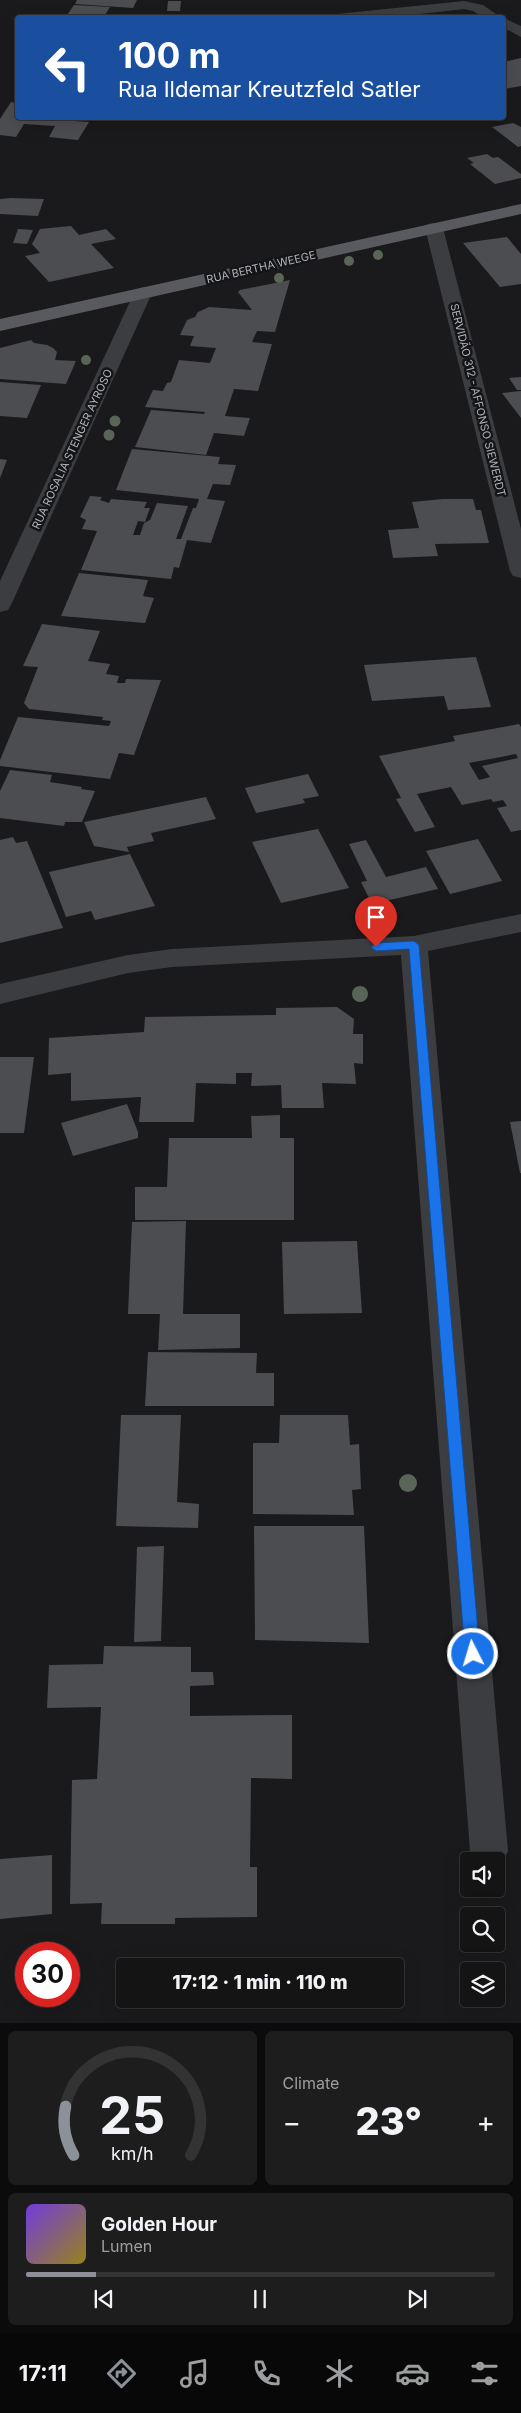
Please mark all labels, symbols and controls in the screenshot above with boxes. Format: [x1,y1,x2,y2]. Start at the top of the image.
text: 100 m [118,34,221,76]
icon: left [35,35,100,100]
text: Rua Ildemar Kreutzfeld Satler [118,76,421,102]
street label: RUA BERTHA WEEGE [205,248,317,286]
street label: SERVIDÃO 312 - AFFONSO SIEWERDT [447,302,509,498]
street label: RUA ROSALIA STENGER AYROSO [29,367,115,531]
pin [355,896,397,947]
icon: arrive [362,903,390,931]
position arrow [446,1627,498,1679]
map controls [460,1852,505,2007]
button: sound [460,1852,505,1897]
button: search [460,1907,505,1952]
speed limit sign: 30 [15,1942,80,2007]
button: layers [460,1962,505,2007]
text: 17:12 · 1 min · 110 m [172,1971,348,1994]
text: Climate [283,2073,339,2093]
text: 25 [99,2084,165,2147]
text: 23° [355,2098,422,2144]
text: − [283,2105,301,2139]
text: + [476,2105,495,2139]
text: km/h [111,2143,153,2164]
text: Golden Hour [101,2213,217,2236]
text: Lumen [101,2236,152,2256]
icon: previous [90,2285,118,2313]
icon: pause [246,2285,274,2313]
icon: next [403,2285,431,2313]
icon: directions [104,2356,139,2391]
icon: music [177,2356,212,2391]
icon: phone [249,2356,284,2391]
icon: climate [322,2356,357,2391]
icon: car [395,2356,430,2391]
icon: filters [467,2356,502,2391]
text: 17:11 [19,2360,67,2386]

